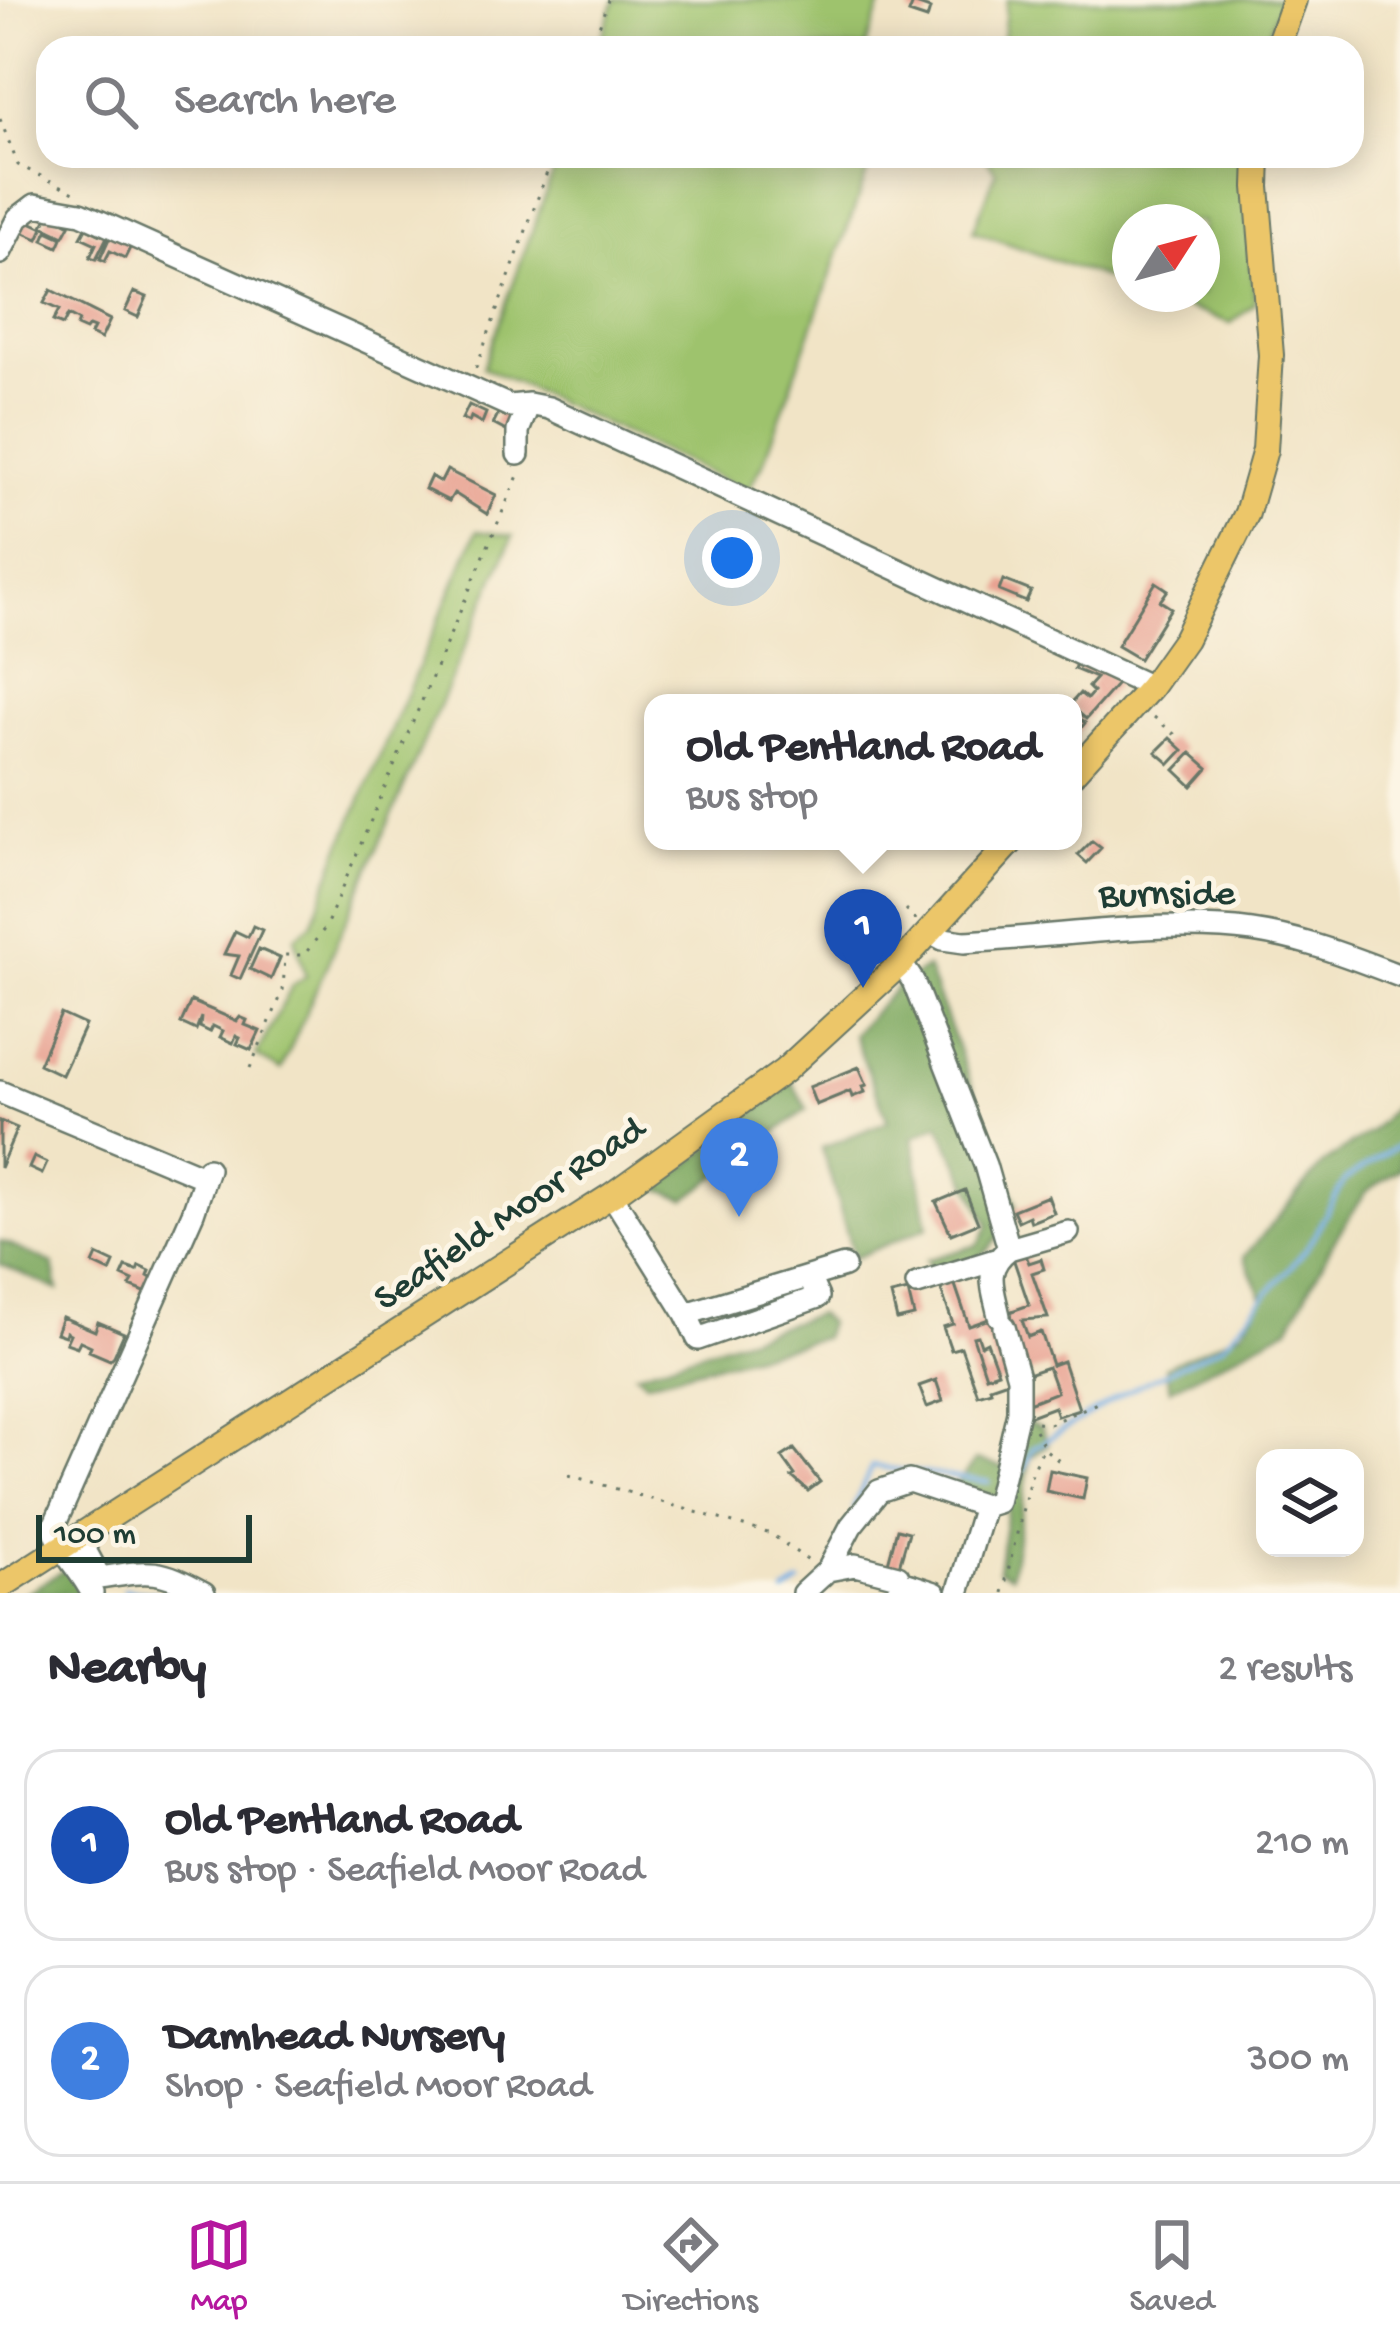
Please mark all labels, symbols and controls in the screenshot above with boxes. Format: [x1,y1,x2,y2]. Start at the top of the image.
search box [36,36,1364,168]
icon: search [78,69,144,135]
text: Search here [174,76,396,129]
north arrow [1112,204,1220,312]
your location [702,528,762,588]
popup [644,694,1082,850]
text: Old Pentland Road [686,723,1040,776]
text: Bus stop [686,776,818,822]
street label: Burnside [1097,873,1236,921]
pin: 1 [824,889,902,988]
street label: Seafield Moor Road [367,1107,658,1324]
pin: 2 [700,1118,778,1217]
map controls [1256,1449,1364,1557]
button: layers [1256,1449,1364,1557]
scale bar [36,1509,252,1562]
text: 100 m [54,1517,136,1555]
text: Nearby [48,1641,206,1701]
text: 2 results [1218,1648,1352,1694]
text: Old Pentland Road [165,1796,518,1849]
text: 1 [82,1822,98,1868]
text: 210 m [1255,1822,1349,1868]
text: Bus stop · Seafield Moor Road [165,1849,644,1895]
text: Damhead Nursery [165,2012,505,2065]
text: 2 [80,2038,100,2084]
text: 300 m [1248,2038,1349,2084]
text: Shop · Seafield Moor Road [165,2065,591,2111]
tab: Map [186,2212,252,2322]
tab: Directions [624,2212,758,2322]
tab: Saved [1130,2212,1214,2322]

